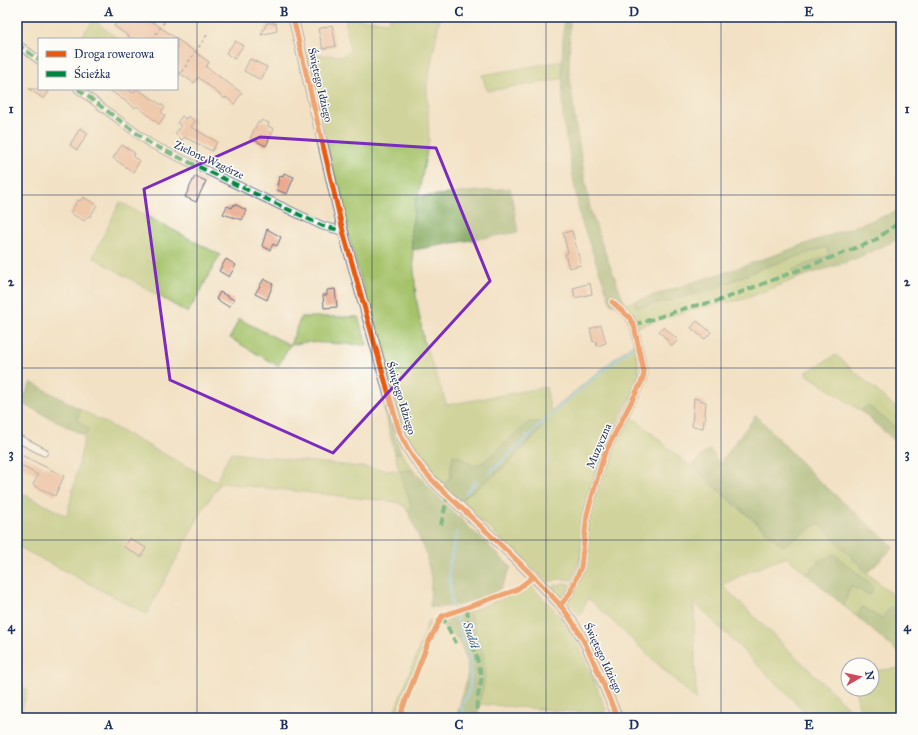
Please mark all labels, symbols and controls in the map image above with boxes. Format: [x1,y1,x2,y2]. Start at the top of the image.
text: A [104,4,114,20]
text: B [280,4,289,20]
text: C [455,4,464,20]
text: D [629,4,639,20]
text: E [804,4,814,20]
legend [38,38,178,90]
street label: Świętego Idziego [305,46,336,124]
text: Droga rowerowa [74,47,155,62]
text: Ścieżka [74,65,111,81]
text: 1 [8,101,14,117]
text: 1 [904,101,910,117]
street label: Zielone Wzgórze [172,138,246,182]
text: 2 [8,274,15,290]
text: 2 [904,274,911,290]
street label: Świętego Idziego [384,359,419,437]
street label: Muzyczna [584,421,614,470]
text: 3 [8,446,14,462]
text: 3 [904,446,910,462]
text: 4 [7,619,15,635]
water label: Sudół [460,619,482,652]
text: 4 [903,619,911,635]
street label: Świętego Idziego [581,620,626,696]
north arrow [840,657,880,697]
text: N [862,670,877,682]
text: A [104,717,114,733]
text: B [280,717,289,733]
text: C [455,717,464,733]
text: D [629,717,639,733]
text: E [804,717,814,733]

